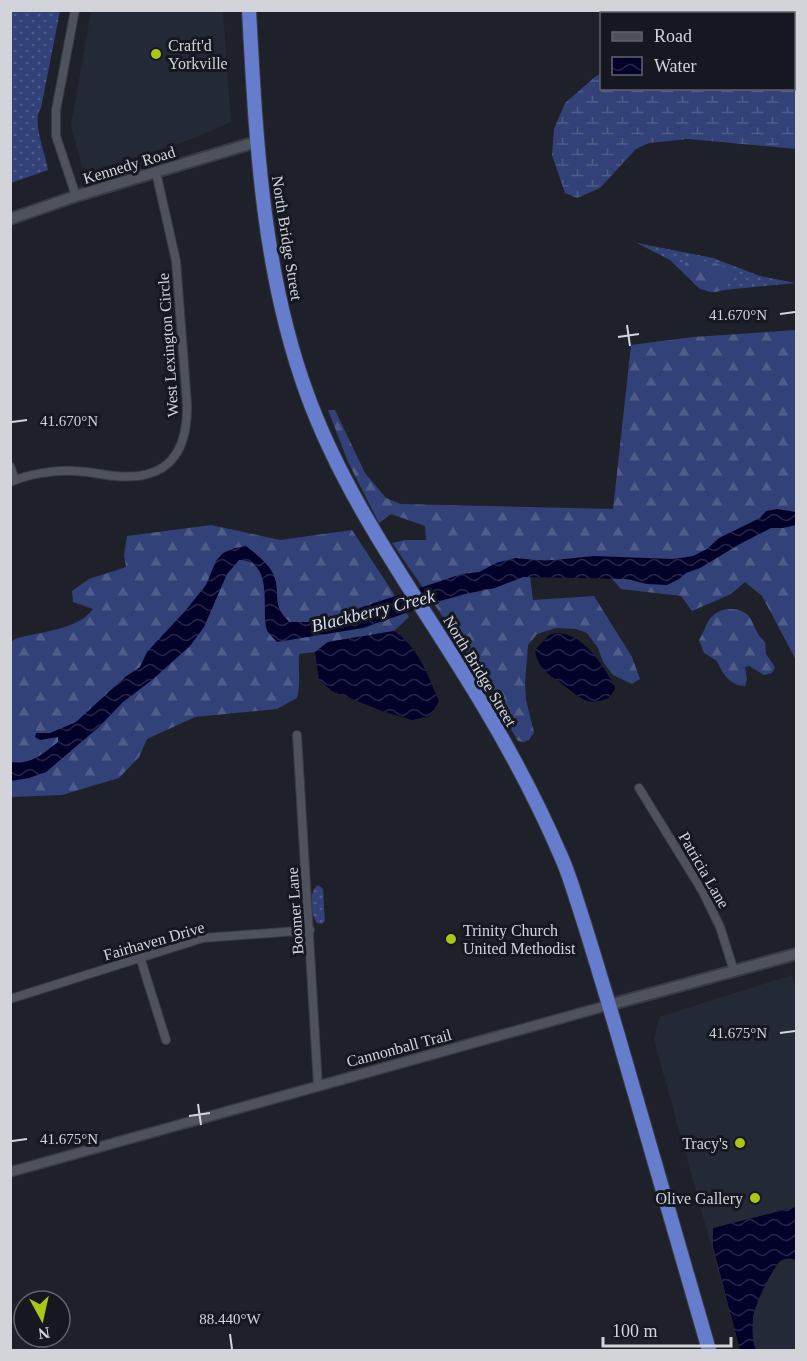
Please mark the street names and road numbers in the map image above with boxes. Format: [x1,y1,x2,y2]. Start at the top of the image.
street label: Kennedy Road [81,143,177,188]
street label: North Bridge Street [268,174,305,302]
street label: West Lexington Circle [154,272,183,418]
street label: North Bridge Street [439,613,520,730]
street label: Patricia Lane [675,829,733,911]
street label: Boomer Lane [283,867,307,955]
street label: Fairhaven Drive [101,918,207,964]
street label: Cannonball Trail [345,1026,454,1070]

